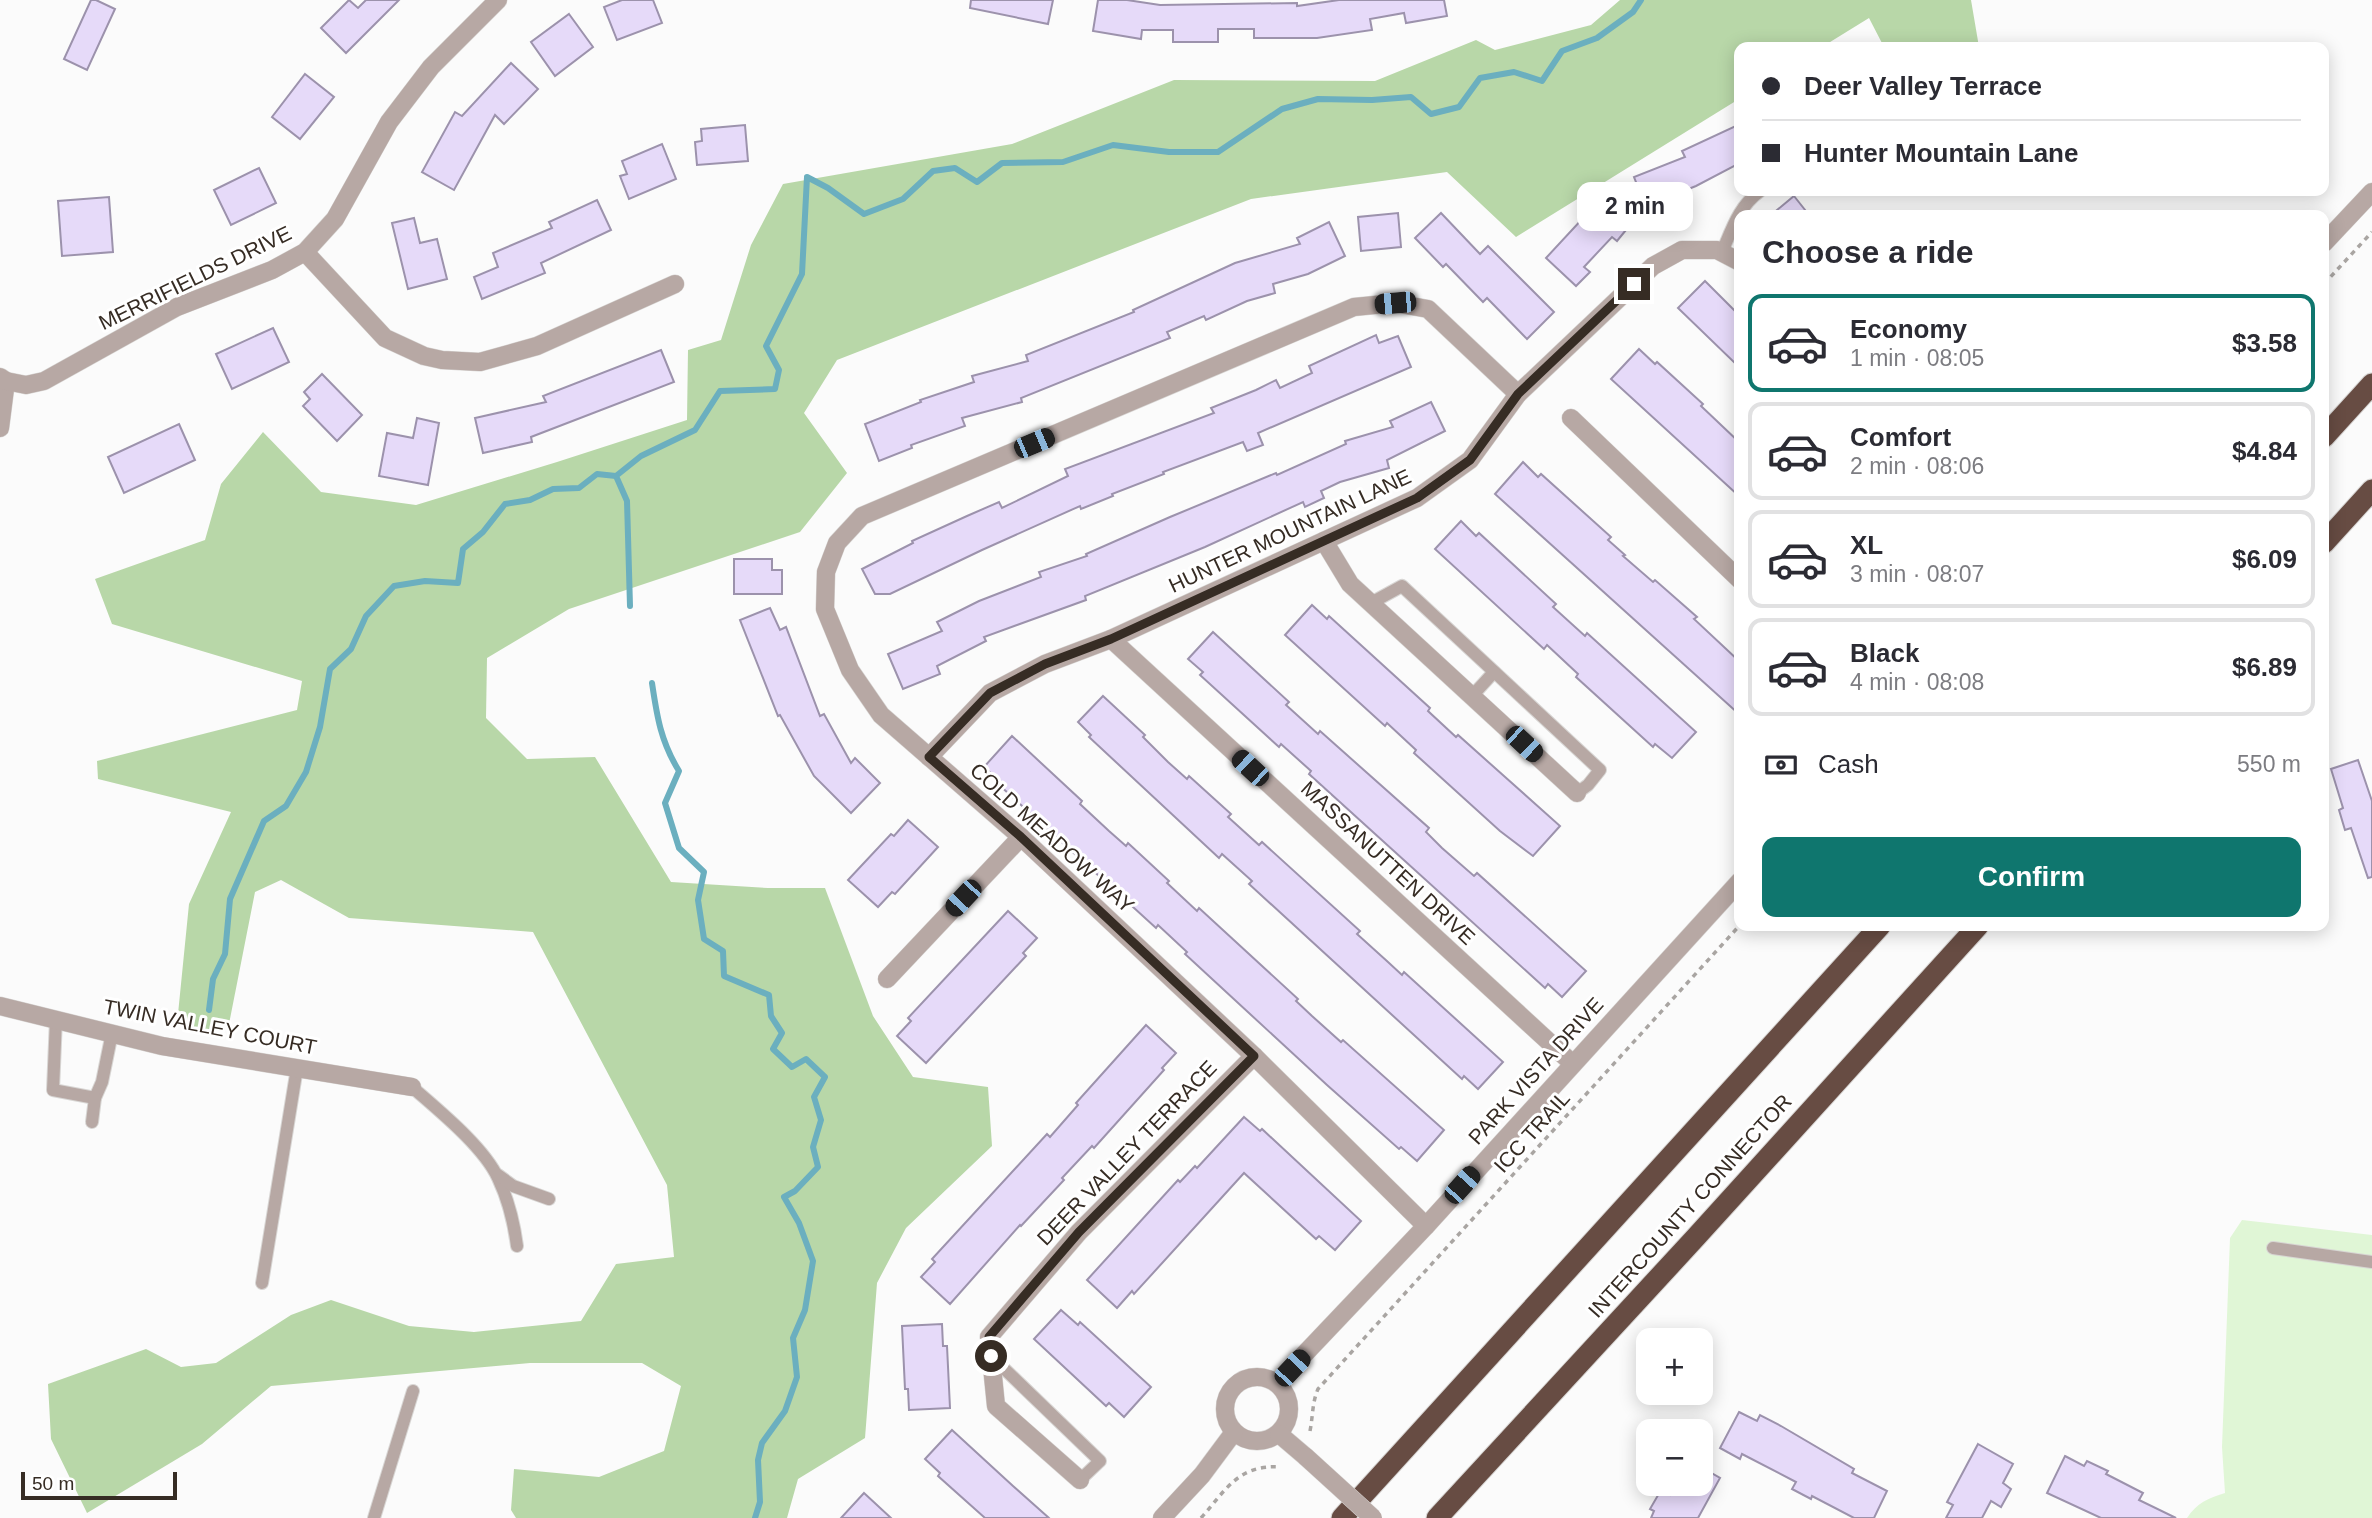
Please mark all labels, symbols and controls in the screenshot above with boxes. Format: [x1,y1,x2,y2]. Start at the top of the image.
text: Deer Valley Terrace [1804,71,2042,101]
text: Hunter Mountain Lane [1804,138,2078,168]
callout: 2 min [1576,182,1692,232]
text: 2 min [1605,193,1665,219]
street label: MERRIFIELDS DRIVE [95,221,295,334]
text: Choose a ride [1762,234,1974,270]
route end [1618,268,1650,300]
car [1374,291,1417,315]
icon: car [1766,312,1829,375]
text: Economy [1850,314,1967,344]
text: $3.58 [2232,328,2297,358]
text: 1 min · 08:05 [1850,345,1984,371]
icon: car [1766,420,1829,483]
text: Comfort [1850,422,1951,452]
car [1011,425,1058,461]
text: $4.84 [2232,436,2297,466]
text: 2 min · 08:06 [1850,453,1984,479]
street label: HUNTER MOUNTAIN LANE [1165,464,1414,597]
icon: car [1766,528,1829,591]
text: XL [1850,530,1883,560]
text: $6.09 [2232,544,2297,574]
text: 3 min · 08:07 [1850,561,1984,587]
icon: car [1766,636,1829,699]
text: Black [1850,638,1919,668]
text: $6.89 [2232,652,2297,682]
text: 4 min · 08:08 [1850,669,1984,695]
car [1502,722,1547,766]
car [1228,746,1273,790]
icon: cash [1762,746,1800,784]
text: Cash [1818,749,1879,779]
text: 550 m [2237,751,2301,777]
street label: COLD MEADOW WAY [966,758,1139,917]
street label: MASSANUTTEN DRIVE [1297,776,1480,949]
button: Confirm [1762,837,2301,917]
car [941,875,986,921]
street label: PARK VISTA DRIVE [1464,993,1608,1149]
street label: TWIN VALLEY COURT [101,995,319,1059]
street label: DEER VALLEY TERRACE [1032,1056,1221,1250]
street label: ICC TRAIL [1489,1086,1574,1177]
street label: INTERCOUNTY CONNECTOR [1583,1089,1796,1322]
car [1441,1162,1484,1208]
map controls [1636,1328,1713,1496]
button: + [1636,1328,1713,1405]
route start [975,1340,1007,1372]
car [1270,1345,1315,1391]
button: − [1636,1419,1713,1496]
scale bar [21,1469,177,1501]
text: 50 m [32,1473,74,1494]

